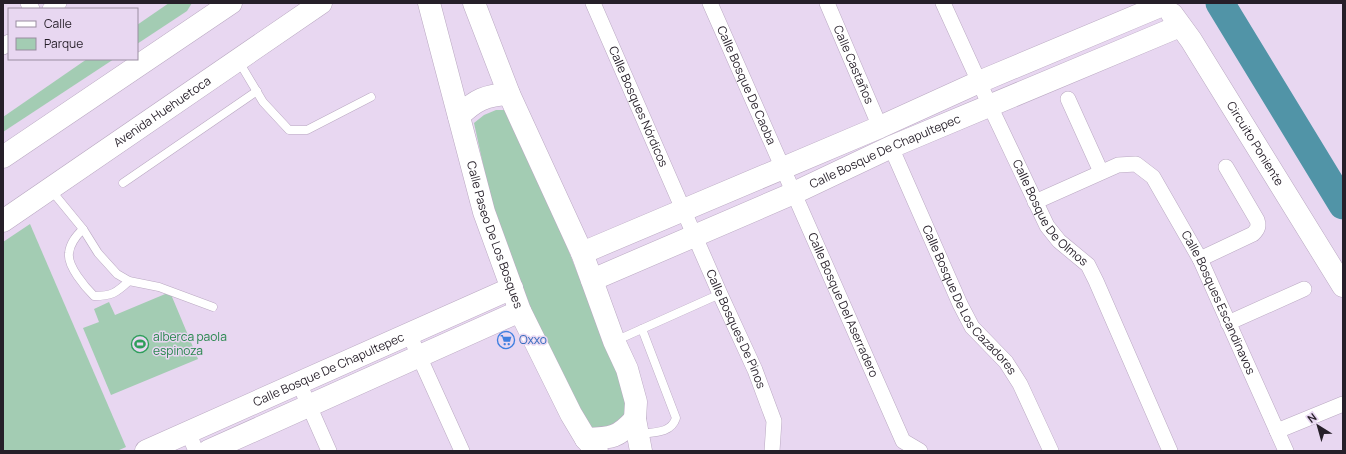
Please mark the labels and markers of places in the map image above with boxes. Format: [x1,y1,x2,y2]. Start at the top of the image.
place label: alberca paola espinoza [153,328,227,359]
supermarket icon: Oxxo [496,330,516,350]
place label: Oxxo [519,331,547,348]
sports icon: alberca paola espinoza [130,334,150,354]

